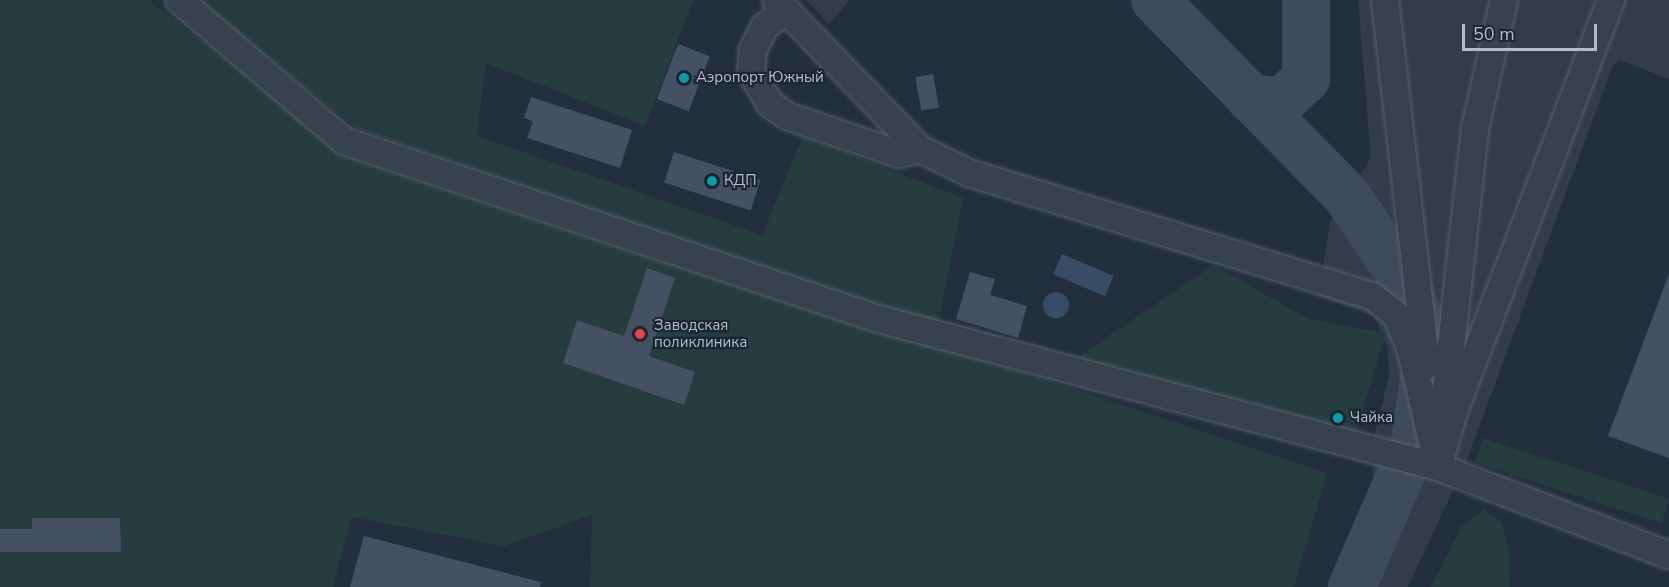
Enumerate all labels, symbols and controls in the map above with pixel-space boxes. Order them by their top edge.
scale bar [1465,12,1600,50]
text: 50 m [1473,22,1515,46]
place label: Аэропорт Южный [696,69,824,87]
marker: Аэропорт Южный [677,71,691,85]
place label: КДП [724,172,757,190]
marker: КДП [705,174,719,188]
place label: Заводская поликлиника [654,316,747,351]
marker: Заводская поликлиника [631,325,649,343]
place label: Чайка [1350,409,1393,427]
marker: Чайка [1331,411,1345,425]

